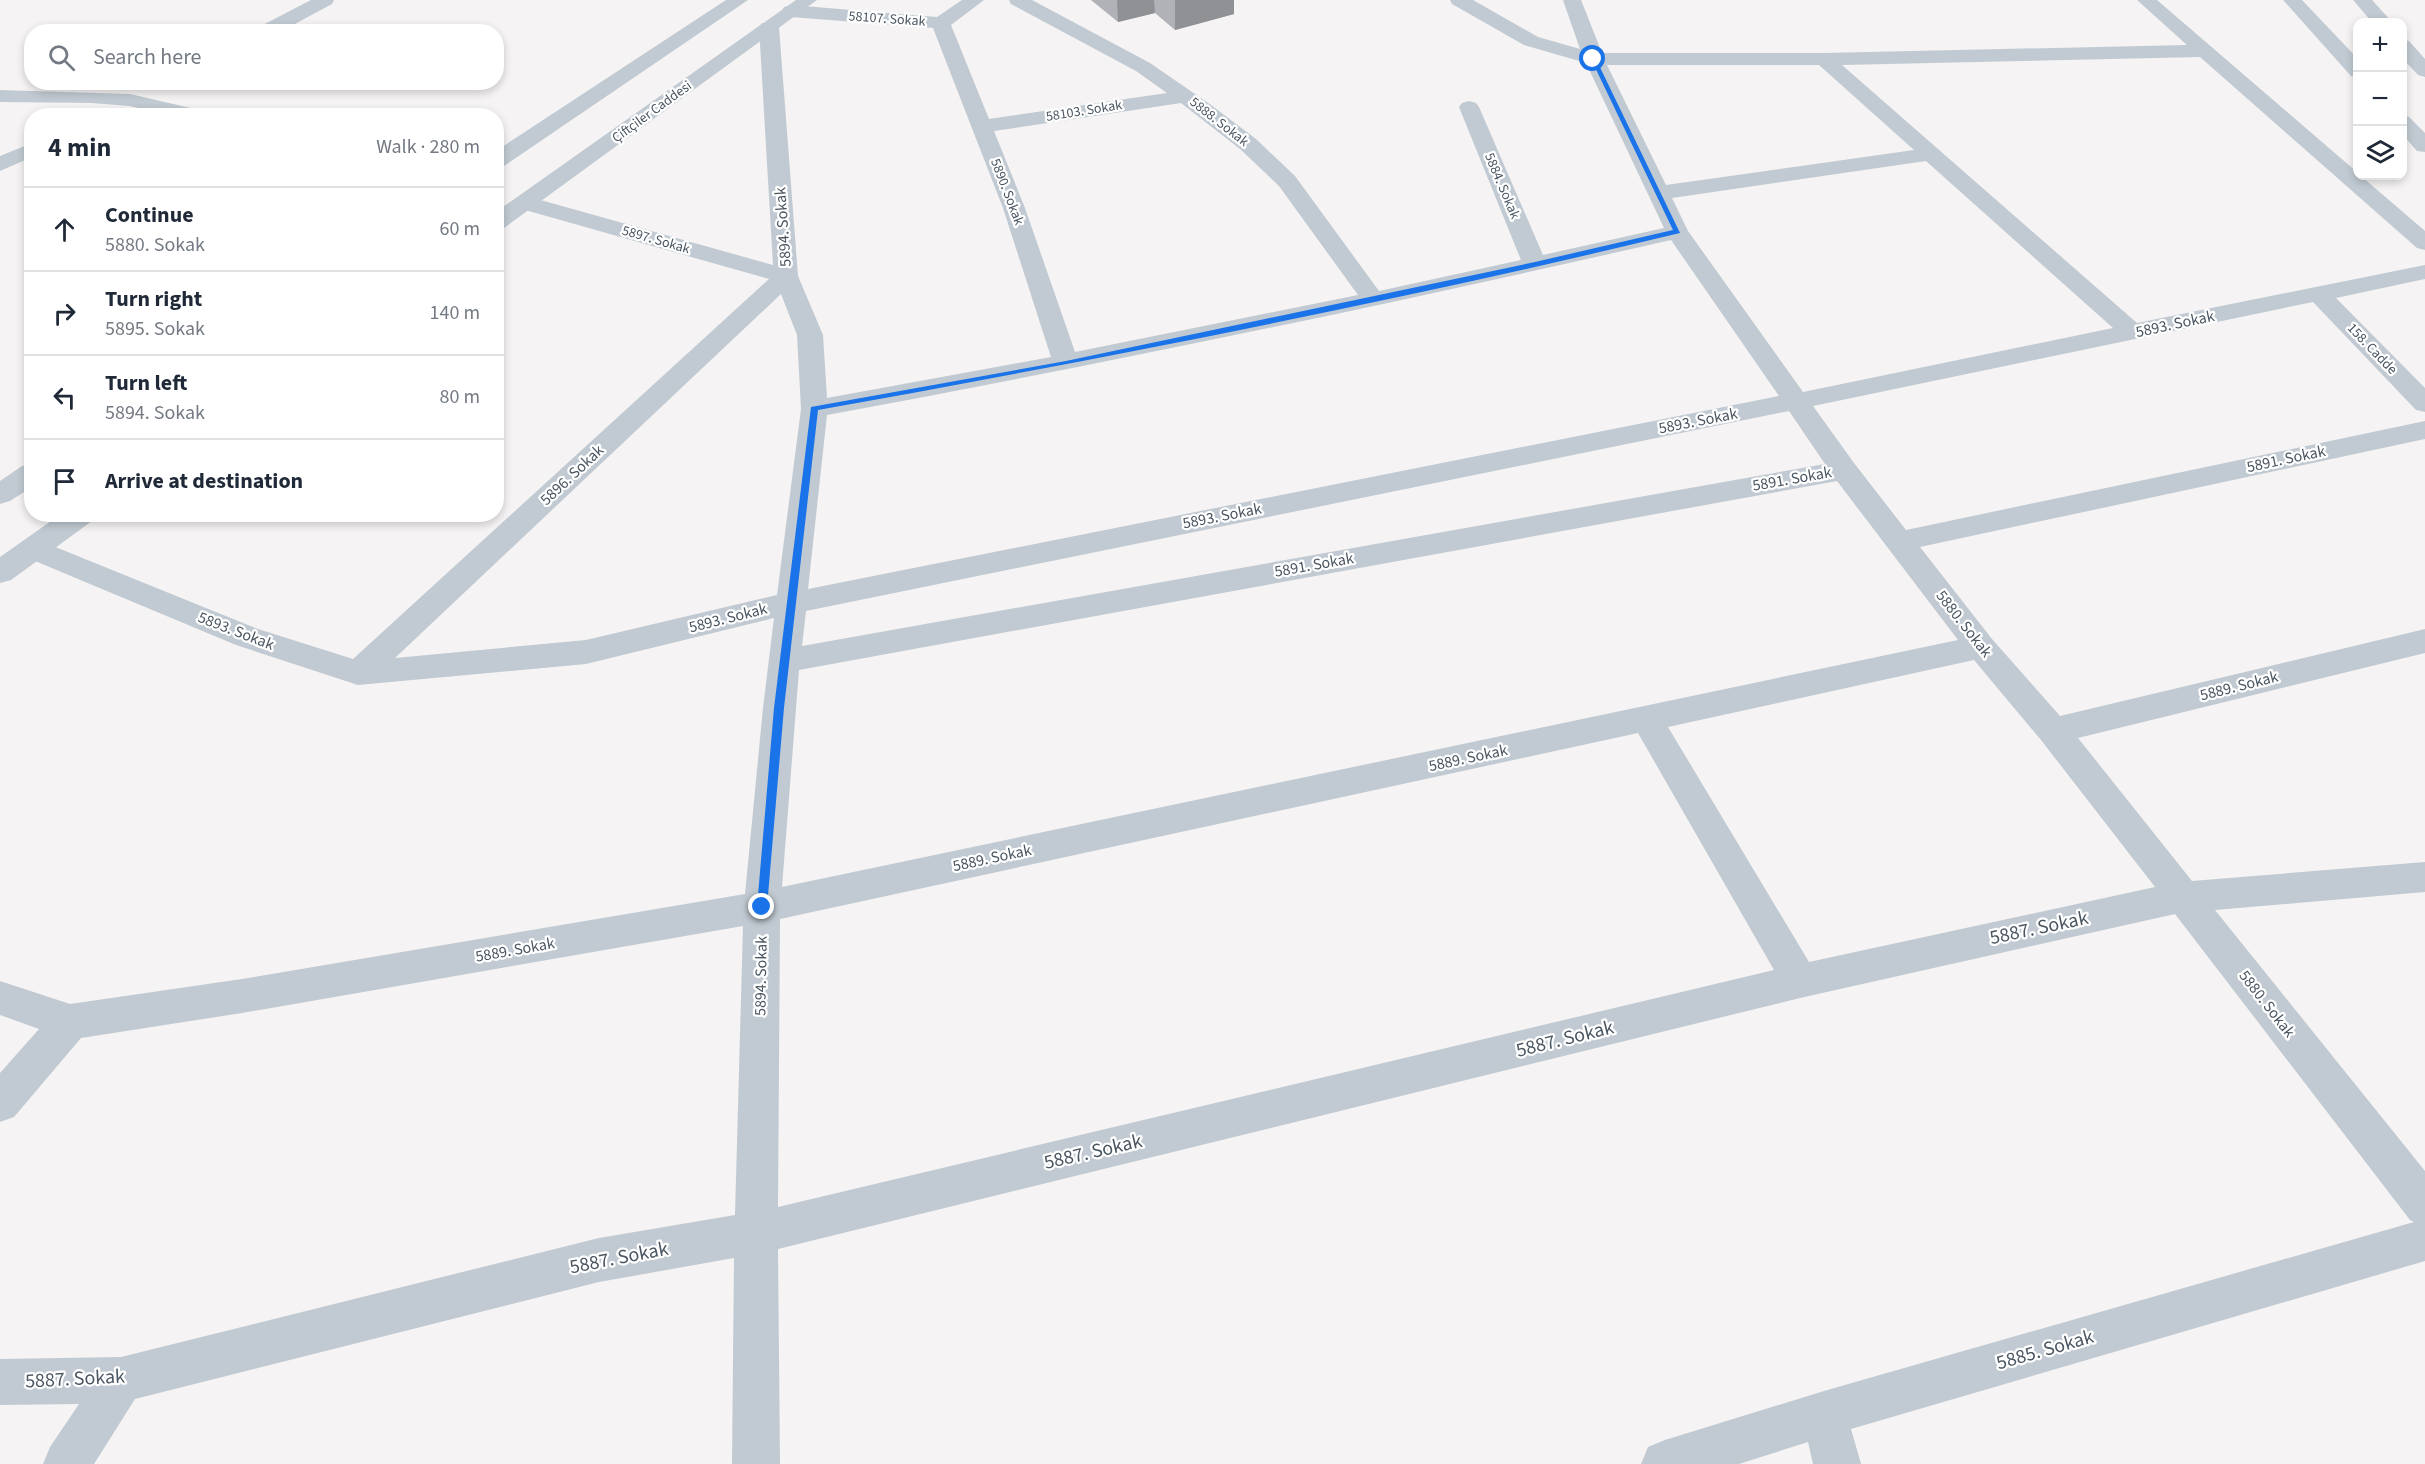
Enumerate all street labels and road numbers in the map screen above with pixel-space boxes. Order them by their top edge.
street label: 58107. Sokak [848,6,926,32]
street label: Çiftçiler Caddesi [608,76,696,148]
street label: 5888. Sokak [1185,93,1253,151]
street label: 58103. Sokak [1044,95,1124,127]
street label: 5884. Sokak [1479,150,1525,222]
street label: 5890. Sokak [985,156,1029,228]
street label: 5894. Sokak [769,186,797,268]
street label: 5897. Sokak [620,221,692,259]
street label: 5893. Sokak [2134,305,2216,343]
street label: 158. Cadde [2342,319,2402,379]
street label: 5893. Sokak [1657,403,1739,439]
street label: 5896. Sokak [535,440,609,510]
street label: 5891. Sokak [2245,440,2327,478]
street label: 5891. Sokak [1751,461,1833,497]
street label: 5893. Sokak [1181,498,1263,534]
street label: 5891. Sokak [1273,547,1355,583]
street label: 5880. Sokak [1931,586,1997,662]
street label: 5893. Sokak [687,598,770,638]
street label: 5893. Sokak [195,606,277,656]
street label: 5889. Sokak [2198,666,2281,706]
street label: 5889. Sokak [1427,739,1509,777]
street label: 5889. Sokak [951,839,1033,877]
street label: 5887. Sokak [1987,904,2091,952]
street label: 5889. Sokak [474,932,556,968]
street label: 5894. Sokak [749,936,773,1016]
street label: 5880. Sokak [2234,966,2300,1042]
street label: 5887. Sokak [1513,1013,1617,1065]
street label: 5887. Sokak [1041,1127,1145,1177]
street label: 5887. Sokak [567,1235,671,1281]
street label: 5885. Sokak [1993,1323,2097,1377]
street label: 5887. Sokak [24,1362,126,1396]

